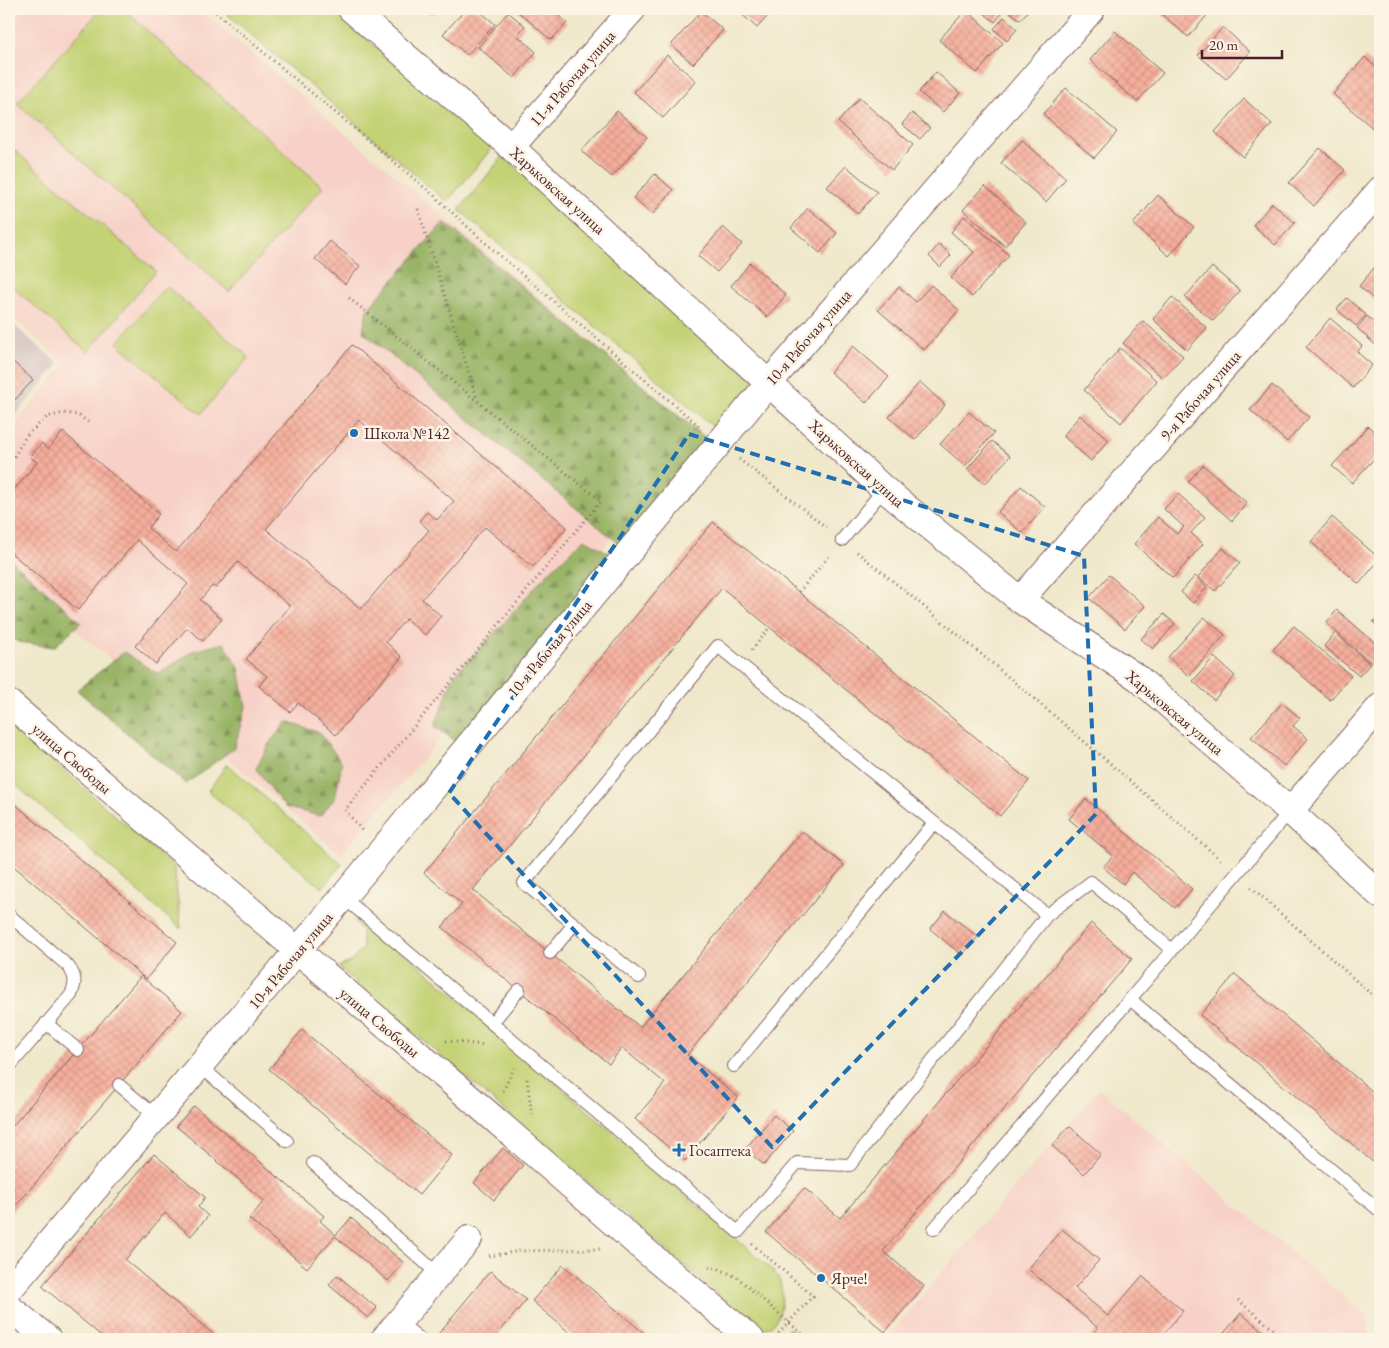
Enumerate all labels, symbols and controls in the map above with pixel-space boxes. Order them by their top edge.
street label: 11-я Рабочая улица [525,25,620,131]
scale bar [1202,28,1282,60]
text: 20 m [1209,35,1238,54]
street label: Харьковская улица [505,141,610,239]
street label: 10-я Рабочая улица [761,284,856,390]
street label: 9-я Рабочая улица [1155,345,1246,445]
street label: Харьковская улица [804,414,909,512]
place label: Школа №142 [364,423,450,444]
marker: Школа №142 [348,427,360,439]
street label: 10-я Рабочая улица [502,595,597,701]
street label: Харьковская улица [1120,664,1229,760]
street label: улица Свободы [28,718,116,799]
street label: 10-я Рабочая улица [243,907,338,1013]
street label: улица Свободы [335,983,424,1062]
place label: Госаптека [689,1140,752,1161]
marker: Госаптека [673,1144,685,1156]
place label: Ярче! [830,1268,867,1289]
marker: Ярче! [815,1272,827,1284]

